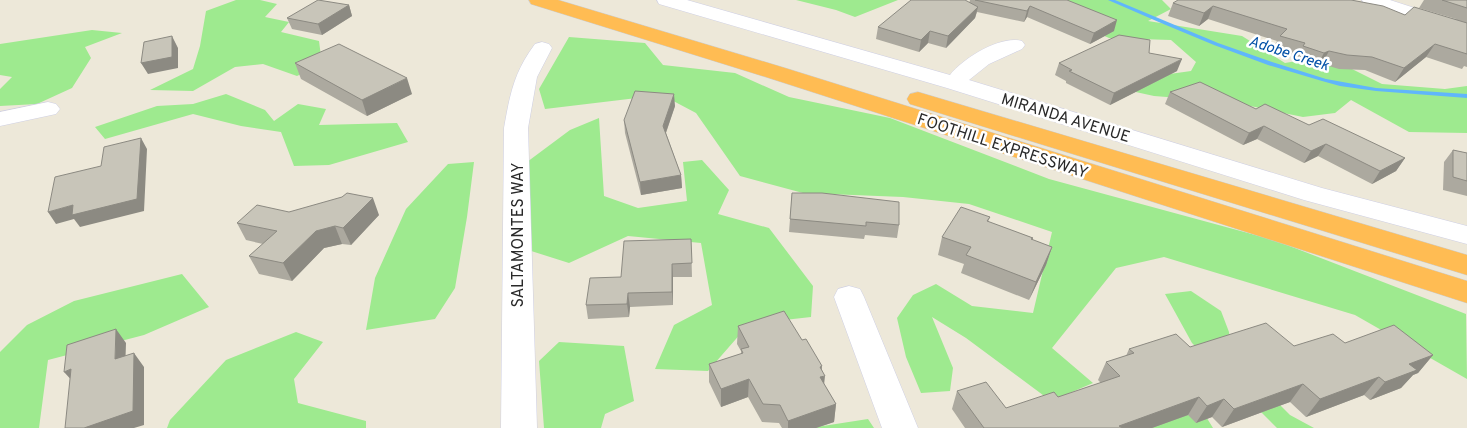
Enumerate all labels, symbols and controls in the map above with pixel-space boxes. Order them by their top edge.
water label: Adobe Creek [1246,33,1331,76]
street label: MIRANDA AVENUE [999,90,1132,148]
street label: FOOTHILL EXPRESSWAY [915,110,1090,184]
street label: SALTAMONTES WAY [509,162,529,308]

